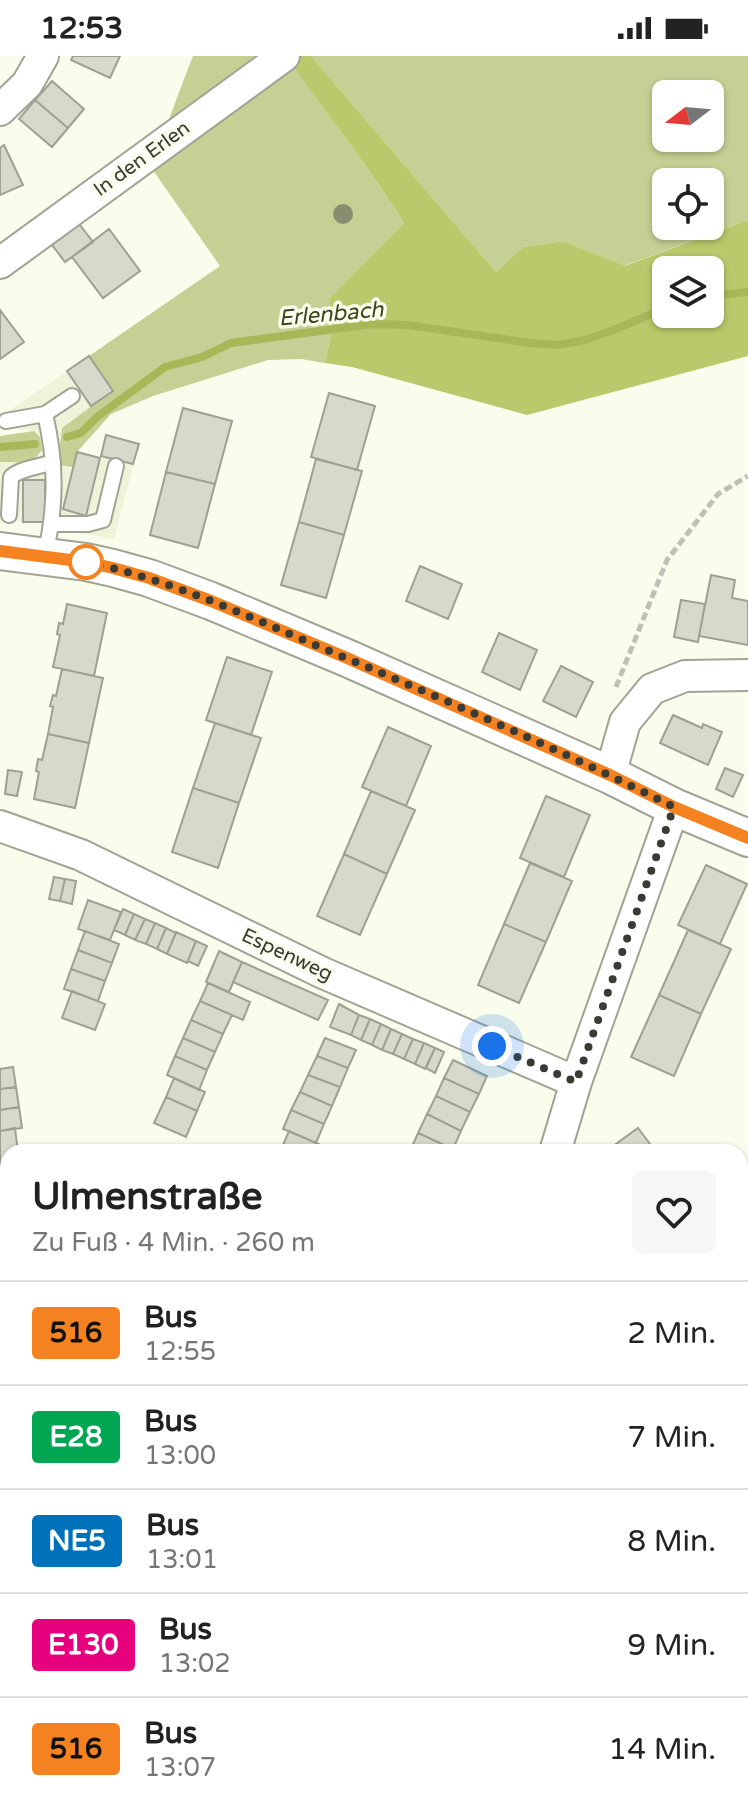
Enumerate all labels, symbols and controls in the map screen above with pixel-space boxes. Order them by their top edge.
text: 12:53 [40,10,123,47]
north arrow [652,80,724,152]
map controls [652,80,724,328]
street label: In den Erlen [89,116,195,202]
button: locate [652,168,724,240]
button: layers [652,256,724,328]
water label: Erlenbach [278,296,385,332]
unlabelled marker [69,545,103,579]
street label: Espenweg [238,923,336,987]
your location [472,1026,512,1066]
button: heart [632,1170,716,1254]
text: Ulmenstraße [32,1174,262,1220]
text: Zu Fuß · 4 Min. · 260 m [32,1227,315,1258]
text: Bus [144,1299,197,1336]
text: 2 Min. [627,1315,716,1352]
text: 516 [50,1316,102,1350]
text: 12:55 [144,1336,216,1367]
text: Bus [144,1403,197,1440]
text: 7 Min. [627,1419,716,1456]
text: E28 [49,1420,103,1454]
text: 13:00 [144,1440,216,1471]
text: Bus [146,1507,199,1544]
text: 8 Min. [627,1523,716,1560]
text: NE5 [48,1524,106,1558]
text: 13:01 [146,1544,218,1575]
text: Bus [159,1611,212,1648]
text: 9 Min. [627,1627,716,1664]
text: E130 [48,1628,119,1662]
text: 13:02 [159,1648,231,1679]
text: Bus [144,1715,197,1752]
text: 14 Min. [608,1731,716,1768]
text: 516 [50,1732,102,1766]
text: 13:07 [144,1752,216,1783]

